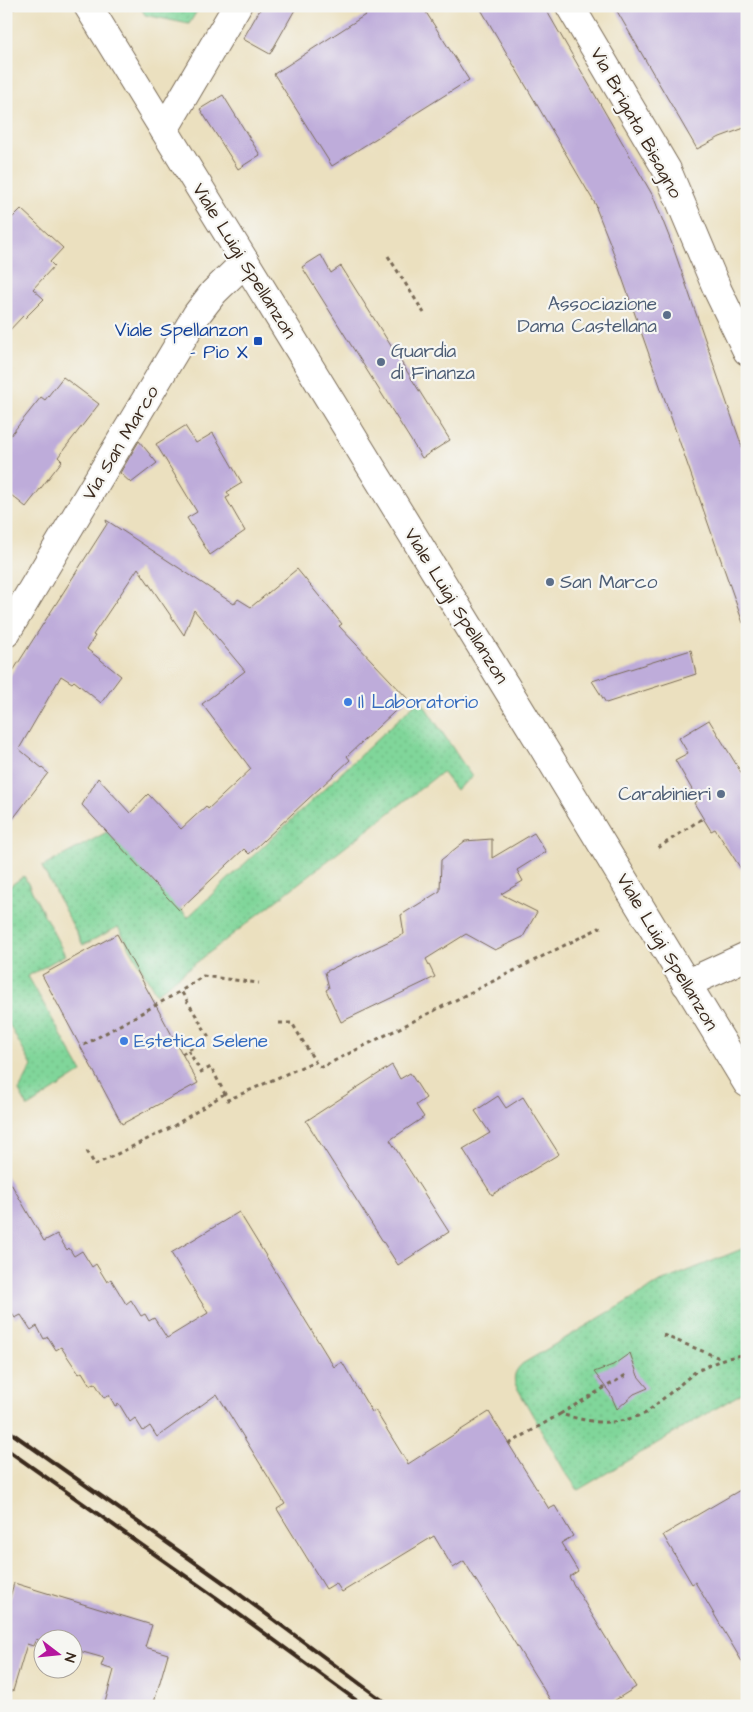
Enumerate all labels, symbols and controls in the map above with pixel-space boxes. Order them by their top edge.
street label: Via Brigata Bisagno [582,43,689,204]
street label: Viale Luigi Spellanzon [184,178,303,345]
place label: Associazione Dama Castellana [518,291,657,340]
marker: Associazione Dama Castellana [661,309,673,321]
place label: Viale Spellanzon - Pio X [115,317,248,366]
marker: Viale Spellanzon - Pio X [252,335,264,347]
place label: Guardia di Finanza [391,338,475,387]
marker: Guardia di Finanza [375,356,387,368]
street label: Via San Marco [76,380,166,506]
street label: Viale Luigi Spellanzon [396,523,515,690]
place label: San Marco [560,569,658,596]
marker: San Marco [544,576,556,588]
place label: Il Laboratorio [358,689,479,716]
marker: Il Laboratorio [342,696,354,708]
place label: Carabinieri [618,781,711,808]
marker: Carabinieri [715,788,727,800]
street label: Viale Luigi Spellanzon [608,868,725,1036]
place label: Estetica Selene [134,1028,268,1055]
marker: Estetica Selene [118,1035,130,1047]
north arrow [32,1630,82,1680]
text: N [59,1650,80,1664]

